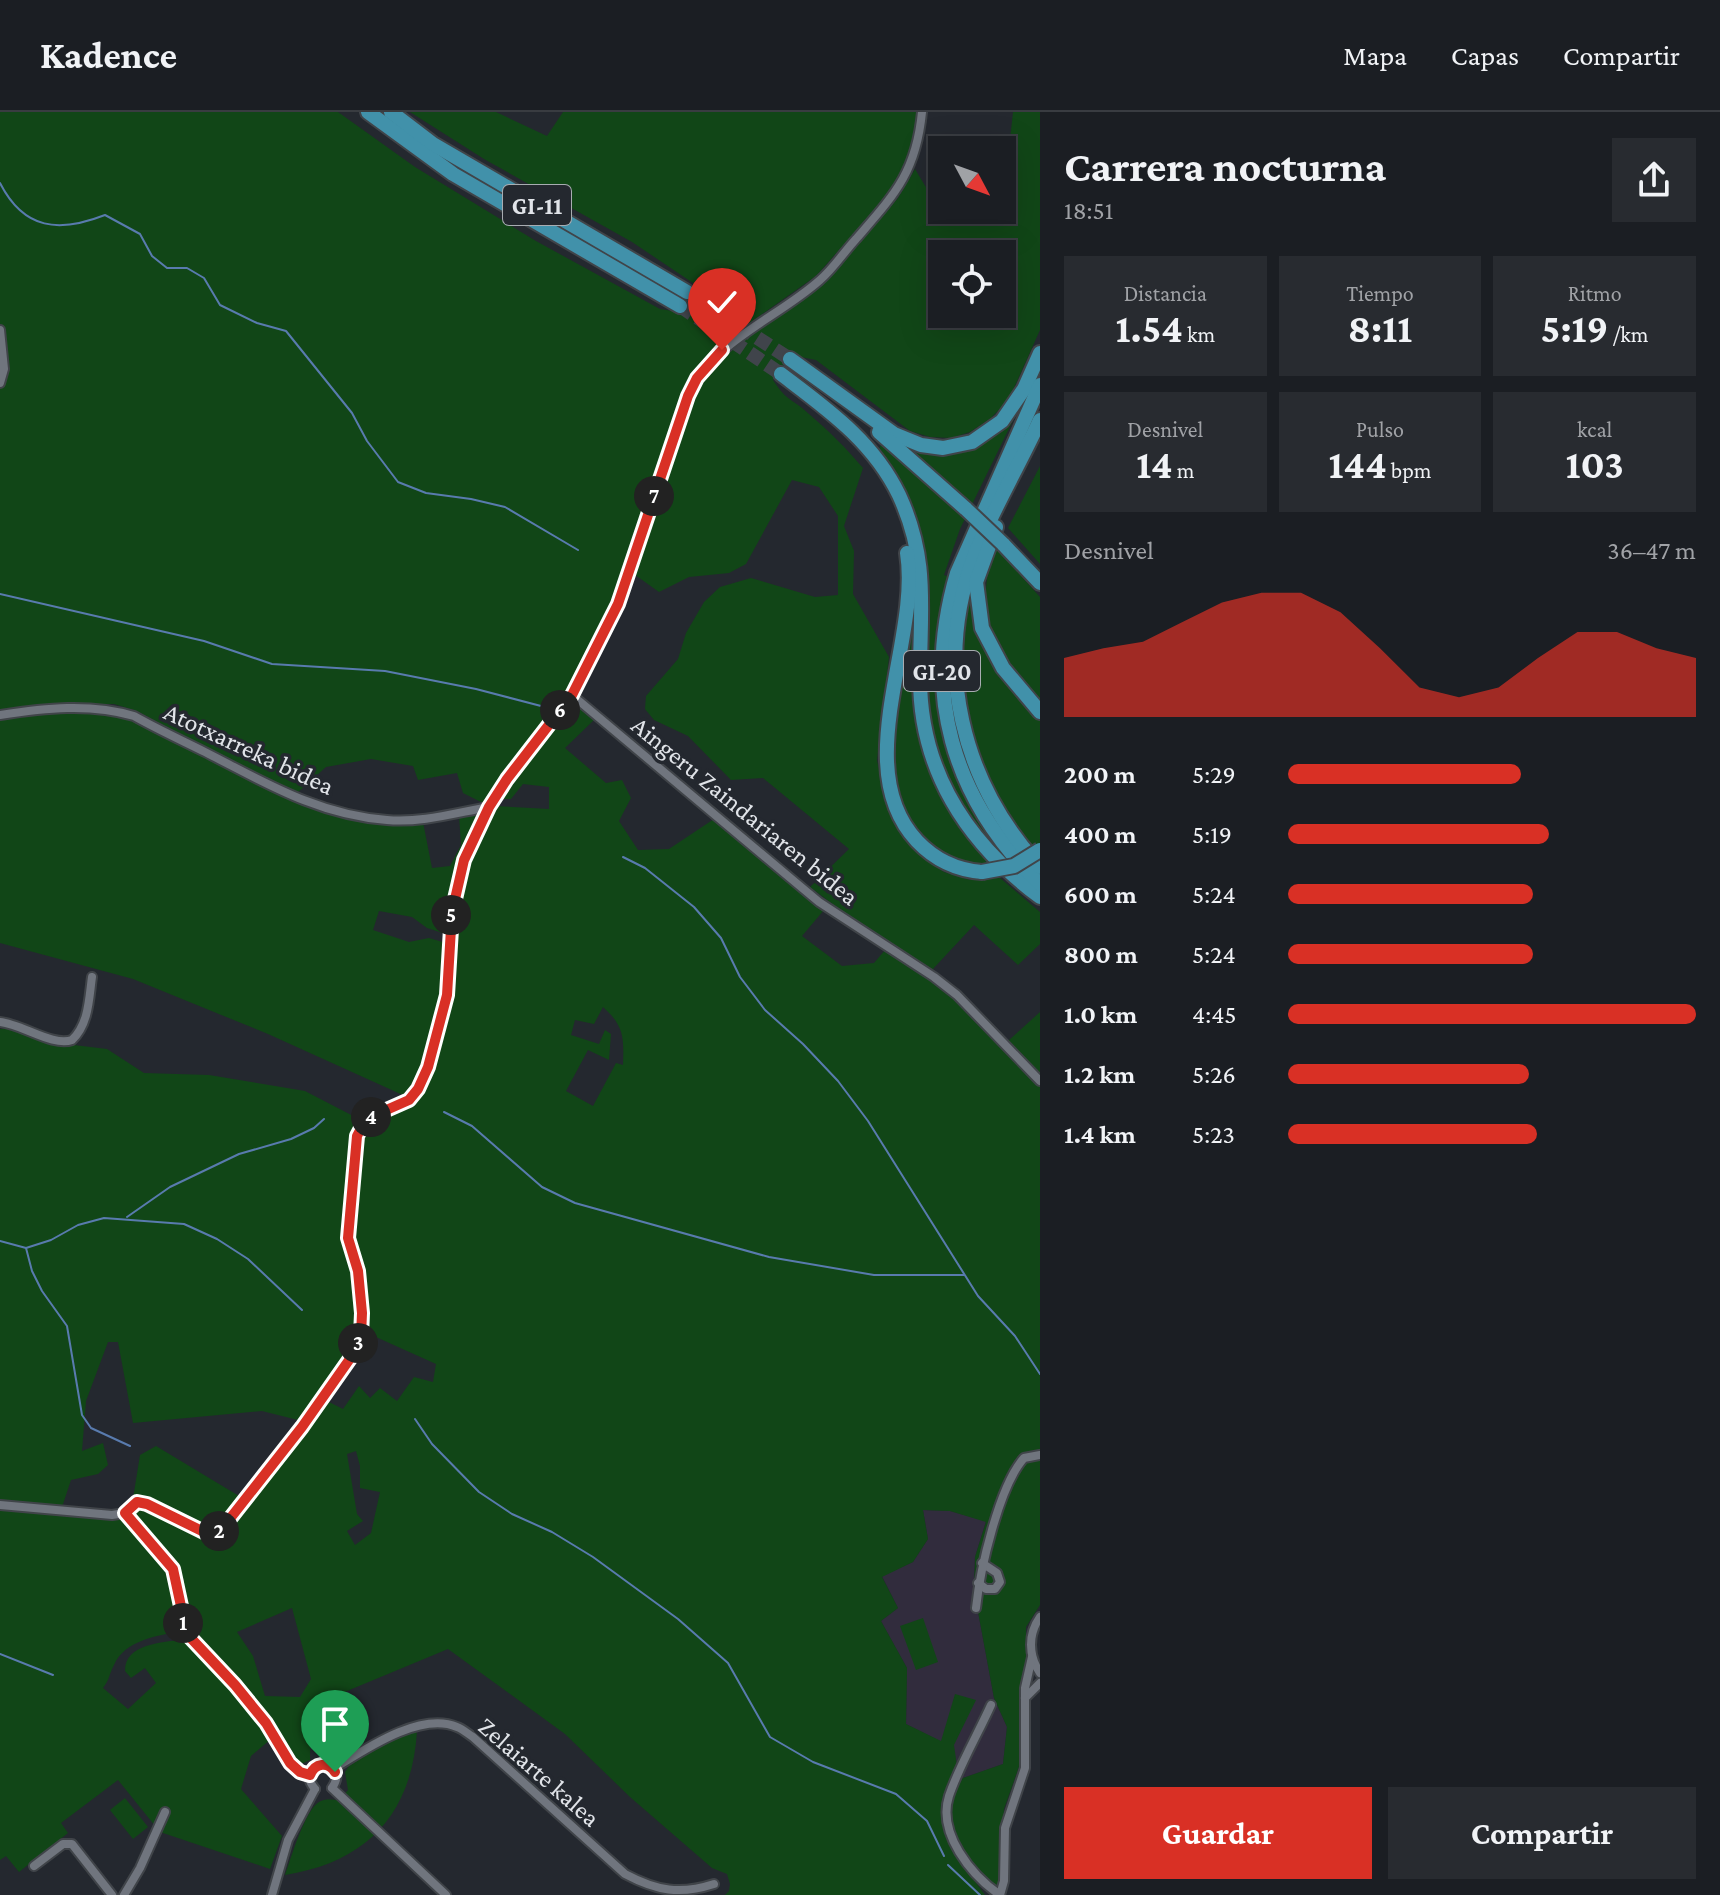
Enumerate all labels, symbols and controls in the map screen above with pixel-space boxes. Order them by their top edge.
text: Kadence [40,34,177,76]
text: Mapa [1343,40,1407,71]
text: Capas [1451,40,1519,71]
text: Compartir [1563,40,1680,71]
north arrow [928,136,1016,224]
map controls [928,136,1016,328]
button: share [1612,138,1696,222]
text: Carrera nocturna [1064,142,1386,190]
road number: GI-11 [503,185,571,225]
text: 18:51 [1064,196,1113,225]
button: locate [928,240,1016,328]
pin [688,268,756,350]
icon: check [700,280,744,324]
text: Distancia [1124,281,1207,306]
text: Tiempo [1346,281,1414,306]
text: Ritmo [1568,281,1622,306]
text: 1.54 [1116,306,1183,351]
text: 8:11 [1348,306,1412,351]
text: 5:19 [1541,306,1608,351]
text: km [1183,322,1215,347]
text: /km [1608,322,1649,347]
text: Desnivel [1127,417,1203,442]
text: Pulso [1356,417,1404,442]
text: kcal [1577,417,1612,442]
text: 14 [1136,442,1173,487]
text: 144 [1329,442,1387,487]
text: 103 [1566,442,1624,487]
text: m [1173,458,1195,483]
text: bpm [1387,458,1431,483]
pin: 7 [634,476,674,516]
text: 7 [649,483,659,508]
text: Desnivel [1064,536,1154,565]
text: 36–47 m [1607,536,1696,565]
road number: GI-20 [904,651,980,691]
pin: 6 [540,690,580,730]
street label: Atotxarreka bidea [159,697,339,801]
text: 6 [554,697,566,722]
street label: Aingeru Zaindariaren bidea [626,710,864,912]
text: 200 m [1064,760,1136,789]
text: 5:29 [1192,760,1236,789]
text: 400 m [1064,820,1137,849]
text: 5:19 [1192,820,1232,849]
text: 600 m [1064,880,1137,909]
text: 5:24 [1192,880,1236,909]
pin: 5 [431,895,471,935]
text: 5 [446,902,456,927]
text: 800 m [1064,940,1138,969]
text: 5:24 [1192,940,1236,969]
text: 1.0 km [1064,1000,1137,1029]
text: 4:45 [1192,1000,1237,1029]
text: 1.2 km [1064,1060,1135,1089]
text: 5:26 [1192,1060,1236,1089]
pin: 4 [351,1097,391,1137]
text: 4 [365,1104,377,1129]
text: 1.4 km [1064,1120,1136,1149]
text: 5:23 [1192,1120,1235,1149]
pin: 3 [338,1323,378,1363]
text: 3 [353,1330,363,1355]
pin: 2 [199,1511,239,1551]
text: 2 [213,1518,225,1543]
pin: 1 [163,1603,203,1643]
text: 1 [179,1610,187,1635]
pin [301,1690,369,1772]
icon: arrive [313,1702,357,1746]
street label: Zelaiarte kalea [472,1711,606,1833]
button: Guardar [1064,1787,1372,1879]
button: Compartir [1388,1787,1696,1879]

